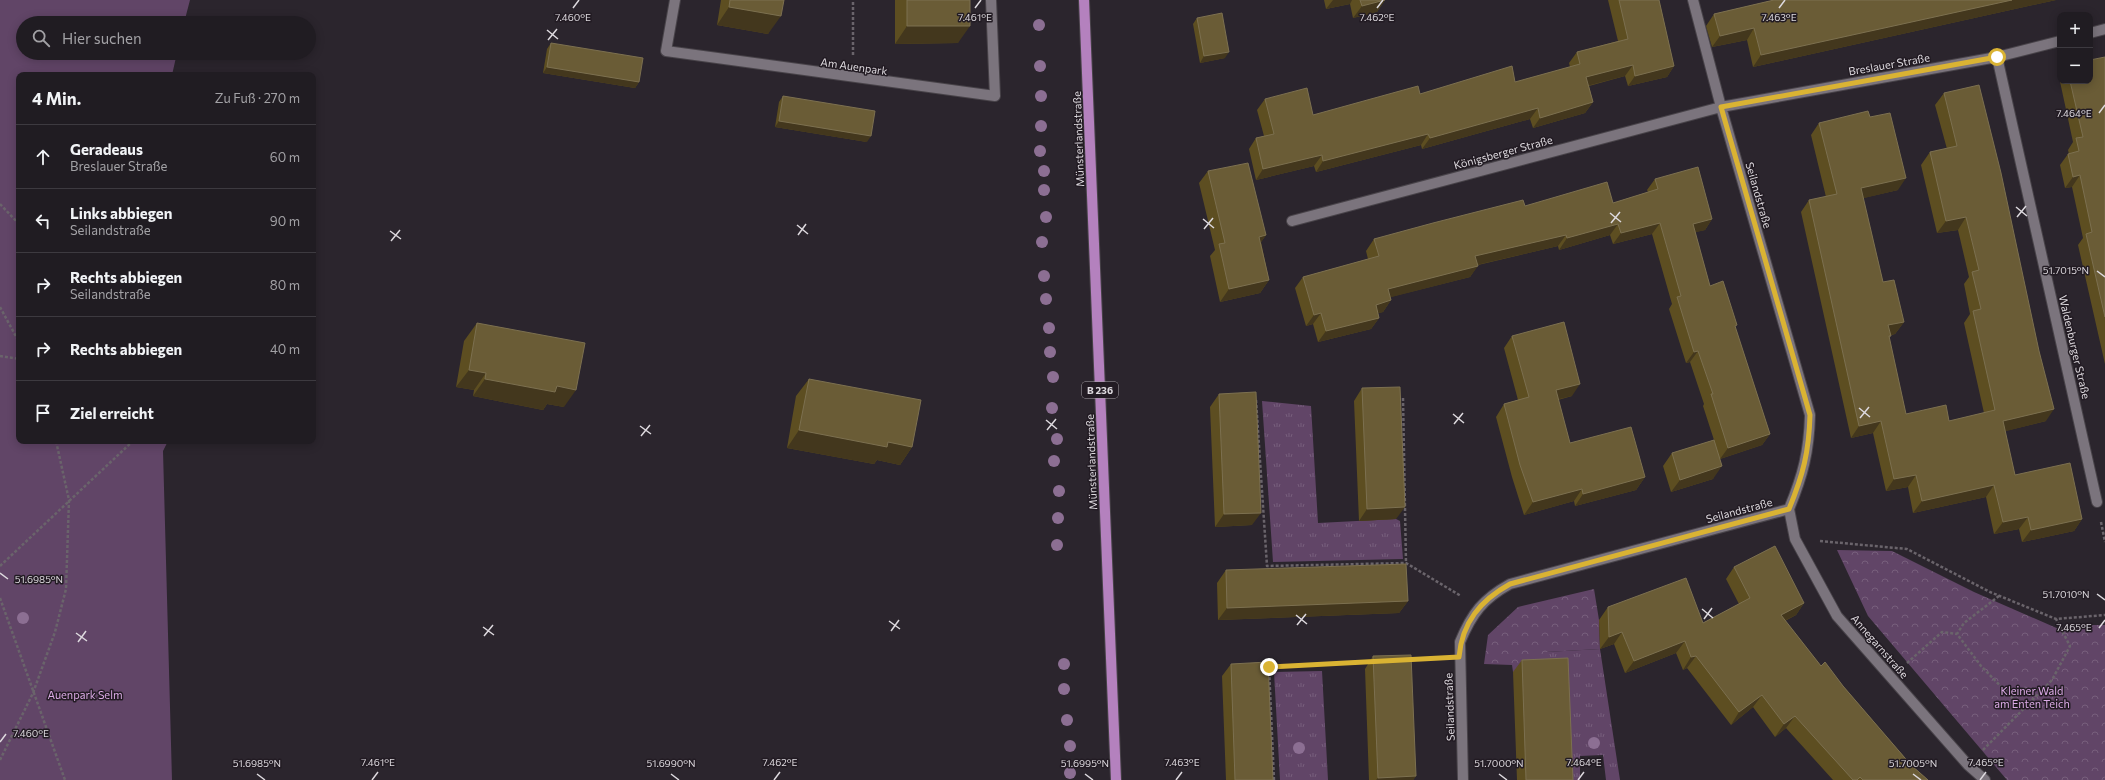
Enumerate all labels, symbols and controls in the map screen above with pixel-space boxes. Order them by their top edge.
text: 7.460°E [555,11,591,23]
text: 7.461°E [958,11,992,23]
text: 7.462°E [1359,11,1395,23]
text: 7.463°E [1761,11,1797,23]
map controls [2057,12,2093,84]
button: + [2057,12,2093,48]
search box [16,16,316,60]
icon: search [30,27,52,49]
text: Hier suchen [62,29,142,47]
route start [1988,48,2006,66]
button: − [2057,48,2093,84]
street label: Breslauer Straße [1847,50,1931,78]
street label: Am Auenpark [820,55,888,77]
text: 4 Min. [32,88,81,109]
text: Zu Fuß · 270 m [215,90,300,106]
street label: Münsterlandstraße [1070,91,1086,187]
text: 7.464°E [2056,107,2092,119]
street label: Königsberger Straße [1452,132,1554,171]
text: Geradeaus [70,140,143,158]
icon: ahead [32,146,54,168]
text: 60 m [270,149,300,165]
text: Breslauer Straße [70,158,167,174]
street label: Seilandstraße [1743,160,1775,230]
text: Links abbiegen [70,204,172,222]
icon: left [32,210,54,232]
text: 90 m [270,213,300,229]
text: Seilandstraße [70,222,151,238]
text: 51.7015°N [2043,264,2089,276]
text: Rechts abbiegen [70,268,182,286]
icon: right [32,274,54,296]
text: 80 m [270,277,300,293]
text: Seilandstraße [70,286,151,302]
street label: Waldenburger Straße [2057,294,2093,400]
icon: right [32,338,54,360]
text: Rechts abbiegen [70,340,182,358]
text: 40 m [270,341,300,357]
road number: B 236 [1082,382,1118,398]
icon: arrive [32,402,54,424]
text: Ziel erreicht [70,404,154,422]
street label: Münsterlandstraße [1083,414,1099,510]
street label: Seilandstraße [1704,495,1774,525]
text: 51.6985°N [15,573,63,585]
text: 51.7010°N [2042,588,2090,600]
street label: Annegarnstraße [1849,611,1911,681]
text: 7.465°E [2056,621,2092,633]
route end [1260,658,1278,676]
street label: Seilandstraße [1441,672,1457,741]
park label: Kleiner Wald am Enten Teich [1994,684,2070,710]
park label: Auenpark Selm [47,688,123,701]
text: 7.460°E [13,727,49,739]
text: 7.461°E [361,756,395,768]
text: 7.462°E [762,756,798,768]
text: 7.463°E [1164,756,1200,768]
text: 7.464°E [1566,756,1602,768]
text: 7.465°E [1968,756,2004,768]
text: 51.6985°N [233,757,281,769]
text: 51.6990°N [646,757,696,769]
text: 51.6995°N [1061,757,1109,769]
text: 51.7000°N [1474,757,1524,769]
text: 51.7005°N [1889,757,1937,769]

